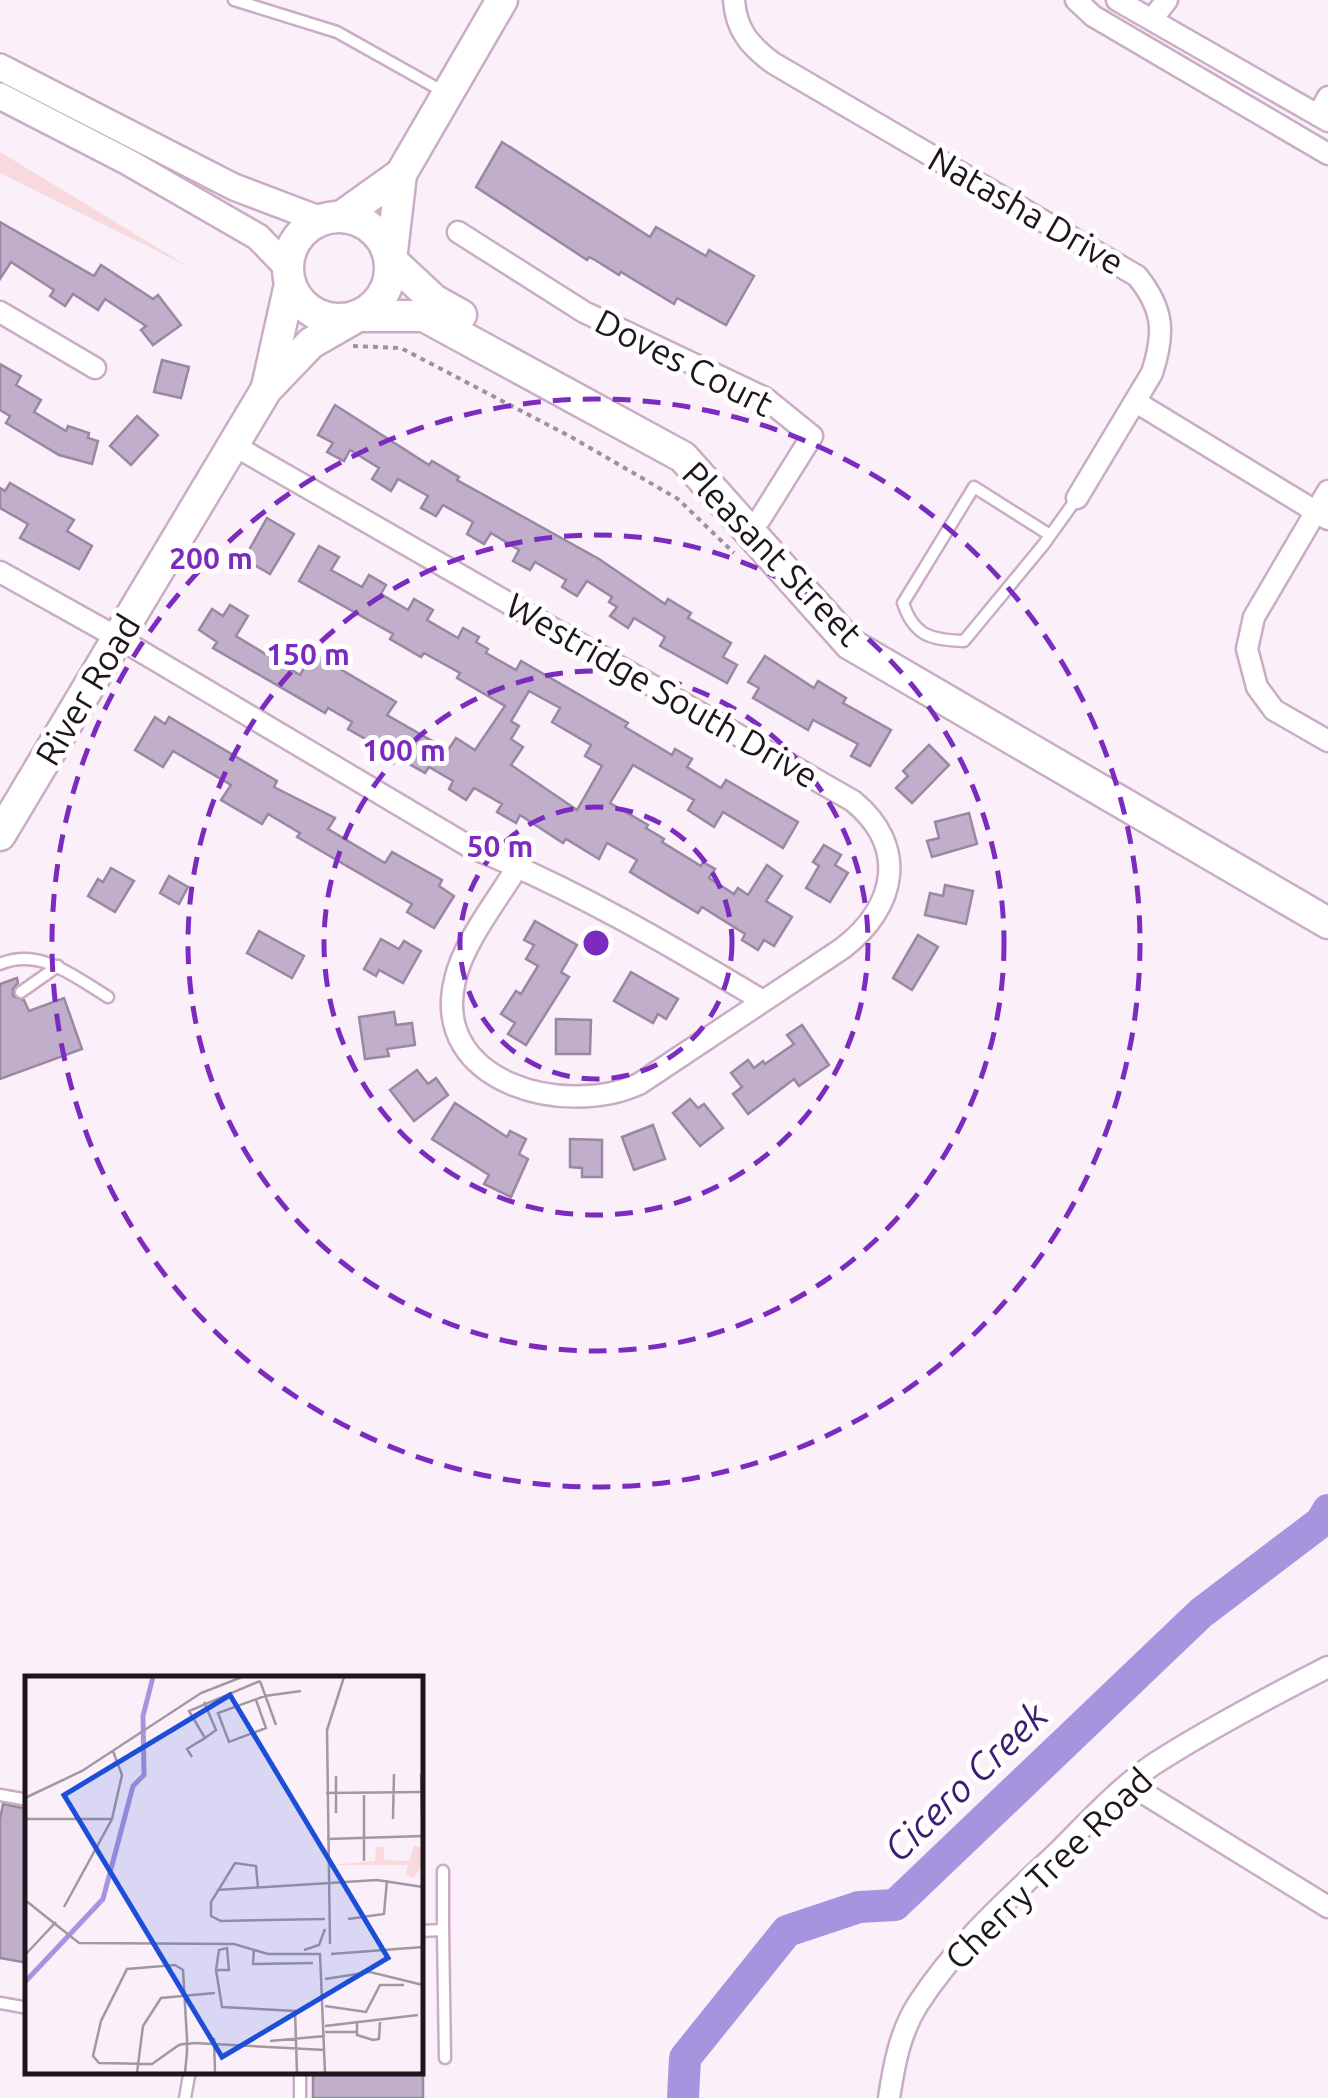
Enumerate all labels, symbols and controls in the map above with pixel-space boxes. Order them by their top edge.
street label: Natasha Drive [922,138,1131,282]
street label: Doves Court [589,300,780,424]
street label: Pleasant Street [675,453,871,654]
text: 200 m [169,541,253,575]
street label: Westridge South Drive [500,585,825,796]
street label: River Road [27,607,148,772]
text: 150 m [266,637,350,671]
text: 100 m [362,733,446,767]
text: 50 m [467,829,533,863]
centre of rings [578,925,614,961]
inset map [25,1676,422,2073]
water label: Cicero Creek [875,1693,1056,1869]
street label: Cherry Tree Road [937,1759,1160,1977]

